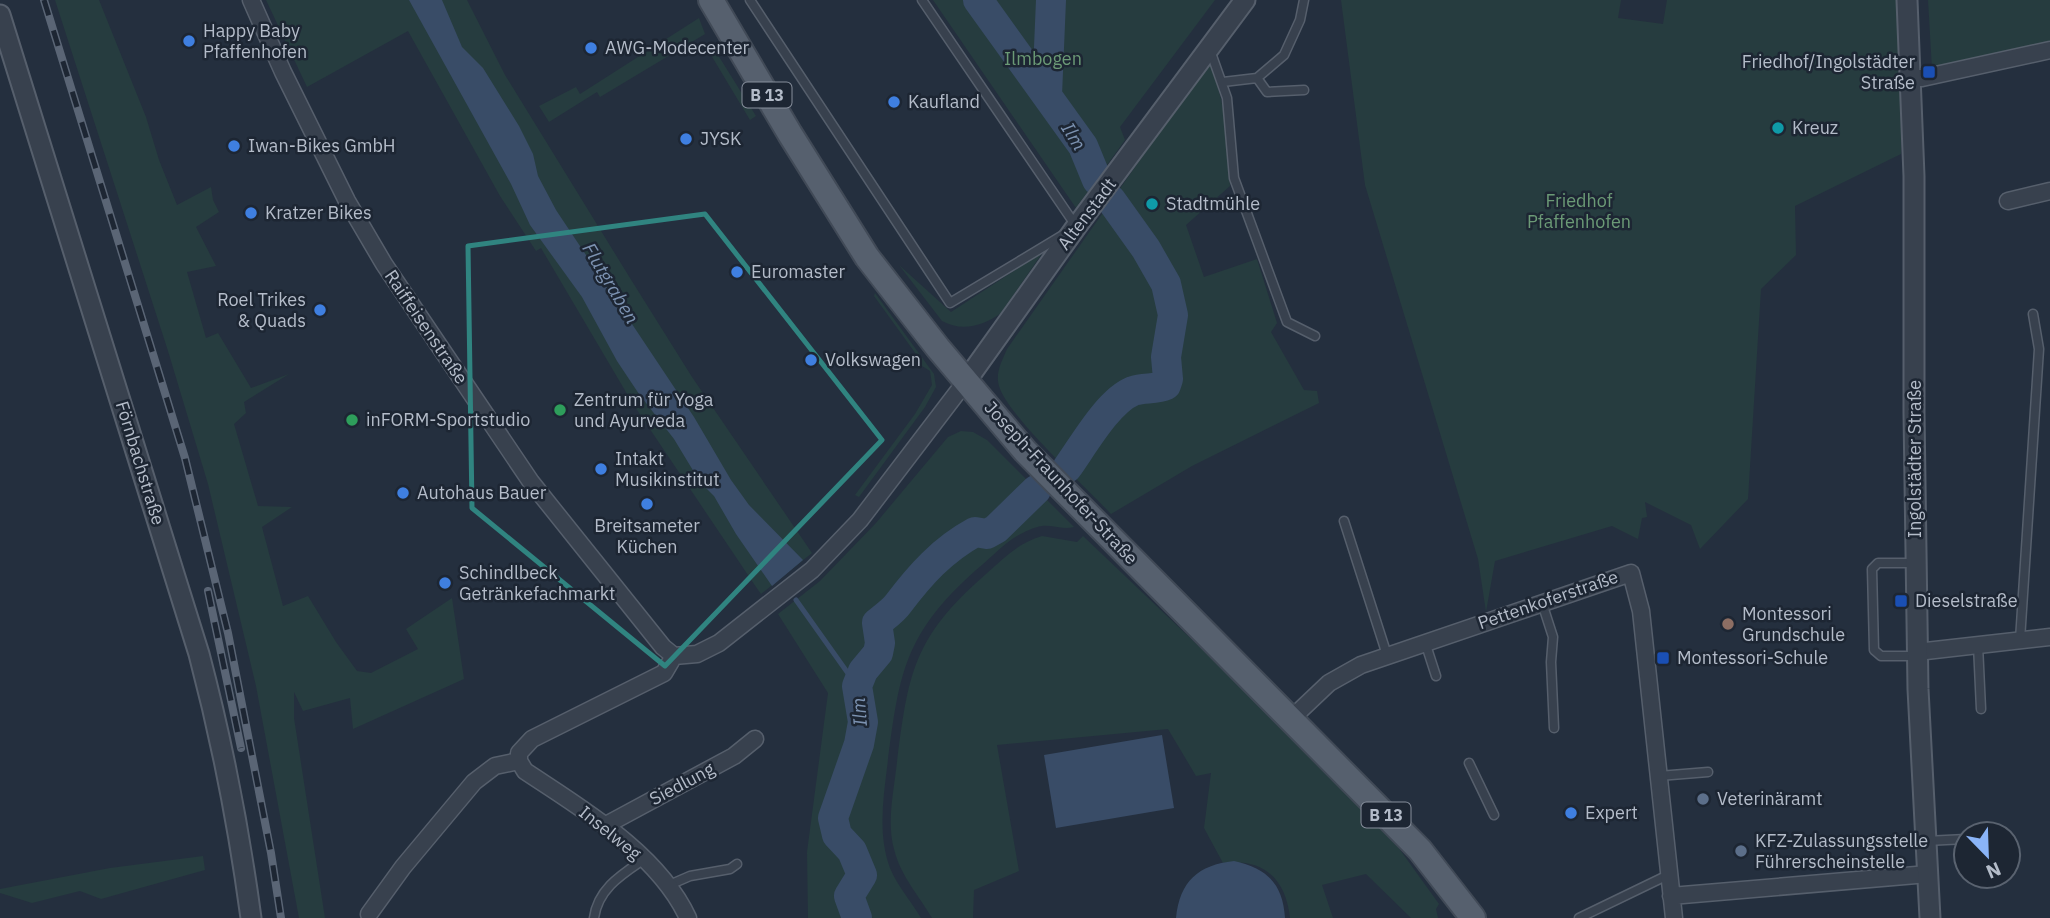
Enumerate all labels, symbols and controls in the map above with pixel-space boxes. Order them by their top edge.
place label: Happy Baby Pfaffenhofen [203,19,307,63]
marker: Happy Baby Pfaffenhofen [181,33,197,49]
place label: AWG-Modecenter [605,36,750,59]
marker: AWG-Modecenter [583,40,599,56]
park label: Ilmbogen [1004,47,1082,70]
place label: Friedhof/Ingolstädter Straße [1742,50,1915,94]
marker: Friedhof/Ingolstädter Straße [1921,64,1937,80]
road number: B 13 [742,82,792,108]
place label: Kaufland [908,90,980,113]
marker: Kaufland [886,94,902,110]
place label: Kreuz [1792,116,1838,139]
water label: Ilm [1056,118,1092,154]
marker: Kreuz [1770,120,1786,136]
place label: JYSK [700,127,742,150]
marker: JYSK [678,131,694,147]
place label: Iwan-Bikes GmbH [248,134,396,157]
marker: Iwan-Bikes GmbH [226,138,242,154]
street label: Altenstadt [1052,173,1121,254]
park label: Friedhof Pfaffenhofen [1527,189,1631,233]
place label: Stadtmühle [1166,192,1260,215]
marker: Stadtmühle [1144,196,1160,212]
place label: Kratzer Bikes [265,201,372,224]
marker: Kratzer Bikes [243,205,259,221]
water label: Flutgraben [577,238,645,328]
place label: Euromaster [751,260,845,283]
marker: Euromaster [729,264,745,280]
street label: Raiffeisenstraße [380,265,473,388]
place label: Roel Trikes & Quads [217,288,306,332]
marker: Roel Trikes & Quads [312,302,328,318]
place label: Volkswagen [825,348,921,371]
marker: Volkswagen [803,352,819,368]
street label: Ingolstädter Straße [1903,380,1926,538]
place label: Zentrum für Yoga und Ayurveda [574,388,714,432]
street label: Joseph-Fraunhofer-Straße [980,396,1143,569]
street label: Förnbachstraße [111,398,170,528]
marker: Zentrum für Yoga und Ayurveda [552,402,568,418]
place label: inFORM-Sportstudio [366,408,530,431]
marker: inFORM-Sportstudio [344,412,360,428]
place label: Intakt Musikinstitut [615,447,720,491]
marker: Intakt Musikinstitut [593,461,609,477]
place label: Autohaus Bauer [417,481,547,504]
marker: Autohaus Bauer [395,485,411,501]
marker: Breitsameter Küchen [639,496,655,512]
place label: Breitsameter Küchen [594,514,700,558]
place label: Schindlbeck Getränkefachmarkt [459,561,615,605]
street label: Pettenkoferstraße [1475,565,1621,634]
marker: Schindlbeck Getränkefachmarkt [437,575,453,591]
place label: Dieselstraße [1915,589,2018,612]
marker: Dieselstraße [1893,593,1909,609]
place label: Montessori Grundschule [1742,602,1845,646]
marker: Montessori Grundschule [1720,616,1736,632]
place label: Montessori-Schule [1677,646,1828,669]
marker: Montessori-Schule [1655,650,1671,666]
water label: Ilm [846,697,872,727]
street label: Siedlung [645,757,719,810]
place label: Veterinäramt [1717,787,1823,810]
marker: Veterinäramt [1695,791,1711,807]
street label: Inselweg [574,800,647,865]
place label: Expert [1585,801,1638,824]
road number: B 13 [1362,802,1410,828]
marker: Expert [1563,805,1579,821]
north arrow [1952,820,2022,890]
place label: KFZ-Zulassungsstelle Führerscheinstelle [1755,829,1928,873]
marker: KFZ-Zulassungsstelle Führerscheinstelle [1733,843,1749,859]
text: N [1983,857,2005,884]

